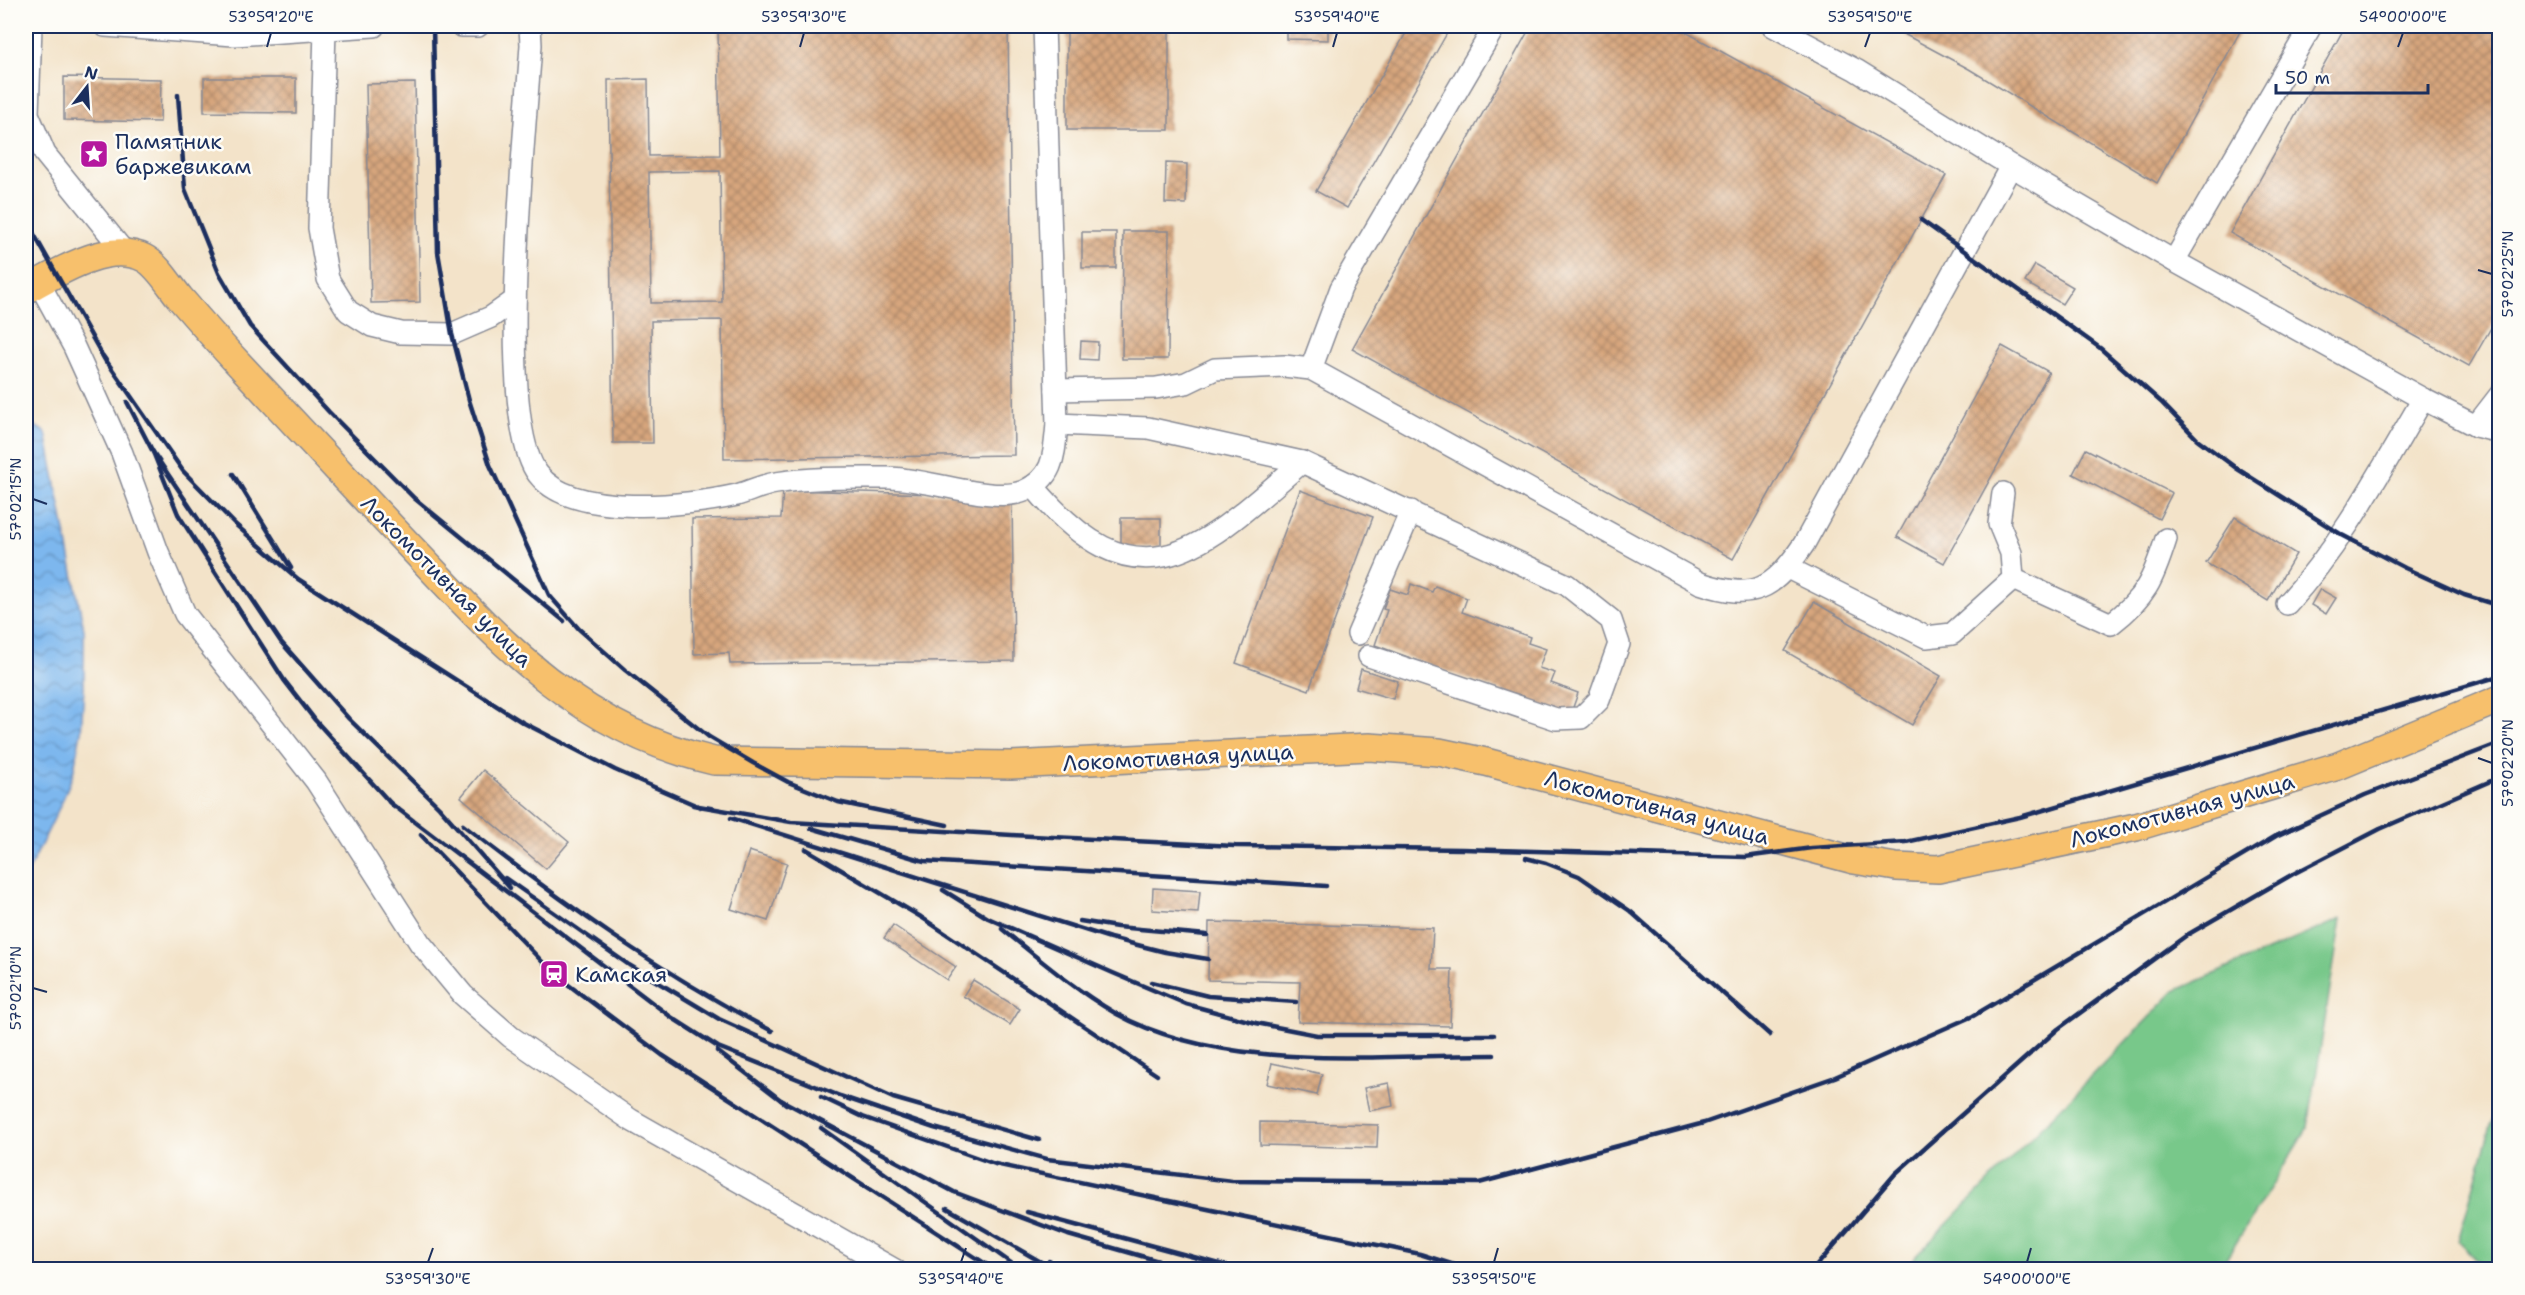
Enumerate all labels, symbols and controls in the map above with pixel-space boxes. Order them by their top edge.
text: 53°59'20"E [228,7,314,27]
text: 53°59'30"E [761,7,847,27]
text: 53°59'40"E [1294,7,1380,27]
text: 53°59'50"E [1828,7,1912,27]
text: 54°00'00"E [2359,7,2447,27]
north arrow [57,57,117,117]
scale bar [2276,57,2428,95]
text: N [82,61,100,85]
text: 50 m [2285,66,2330,90]
place label: Памятник баржевикам [115,127,251,181]
place icon: Памятник баржевикам [78,138,110,170]
text: 57°02'25"N [2498,231,2518,317]
text: 57°02'15"N [6,458,26,540]
street label: Локомотивная улица [355,489,539,674]
text: 57°02'20"N [2498,719,2518,807]
street label: Локомотивная улица [1062,737,1295,778]
street label: Локомотивная улица [1541,764,1773,852]
street label: Локомотивная улица [2067,766,2298,854]
text: 57°02'10"N [6,946,26,1030]
station icon: Камская [538,958,570,990]
place label: Камская [575,960,667,989]
text: 53°59'30"E [385,1269,471,1289]
text: 53°59'40"E [918,1269,1004,1289]
text: 53°59'50"E [1452,1269,1536,1289]
text: 54°00'00"E [1983,1269,2071,1289]

